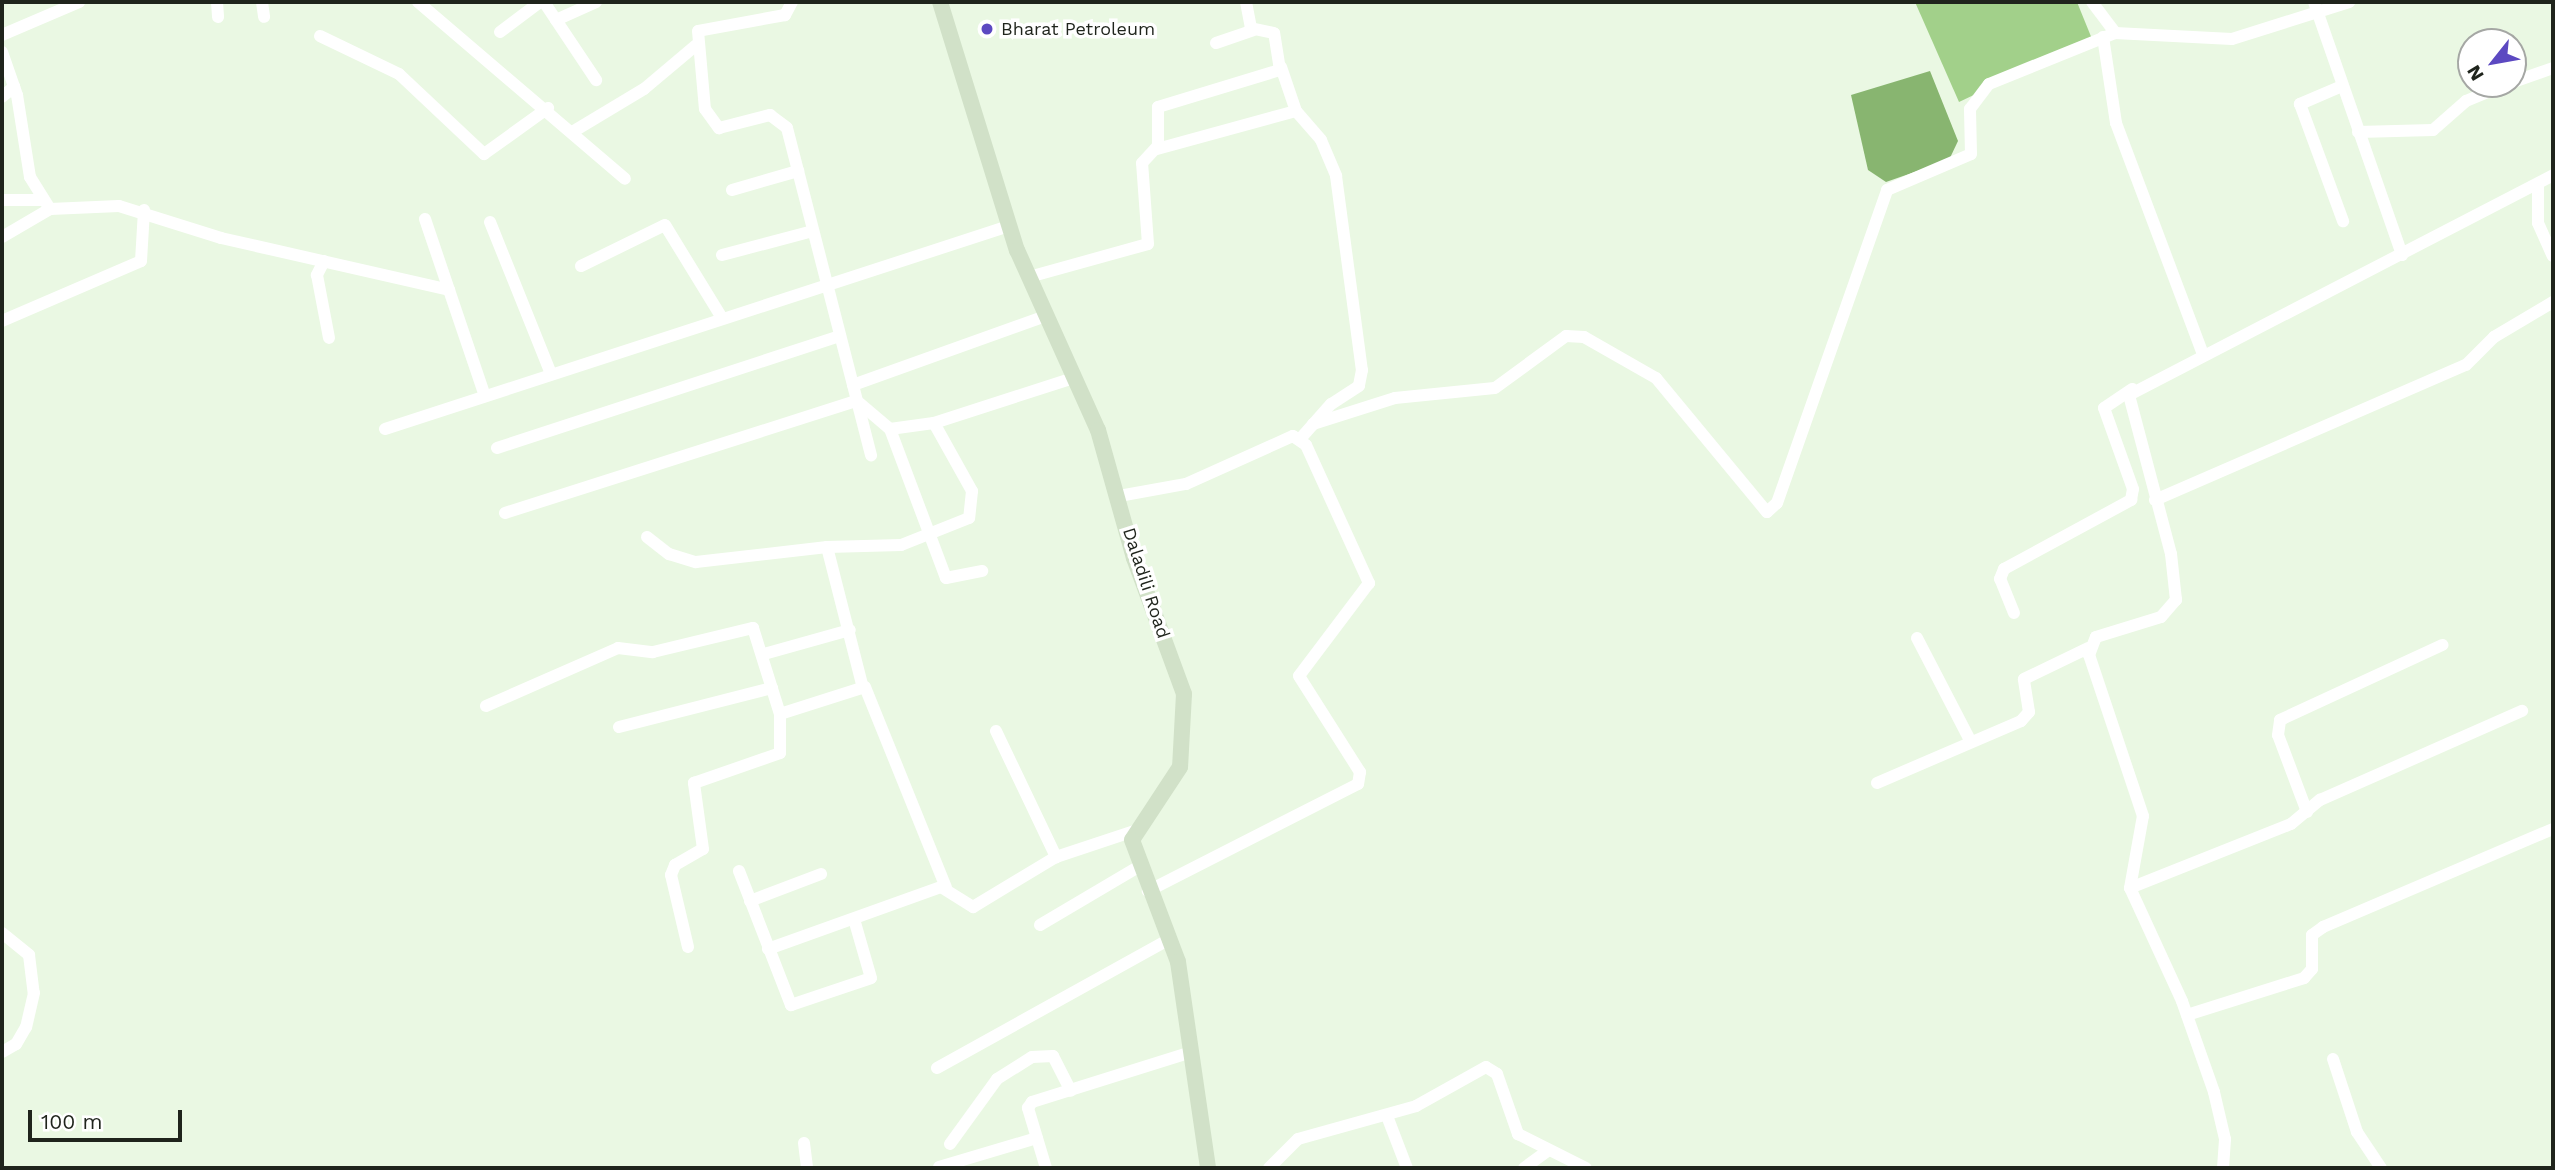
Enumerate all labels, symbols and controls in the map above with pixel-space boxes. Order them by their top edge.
place label: Bharat Petroleum [1001,18,1155,40]
marker: Bharat Petroleum [979,21,995,37]
north arrow [2457,28,2527,98]
text: N [2462,61,2489,85]
street label: Daladili Road [1118,525,1174,641]
scale bar [32,1096,186,1140]
text: 100 m [41,1109,103,1134]

